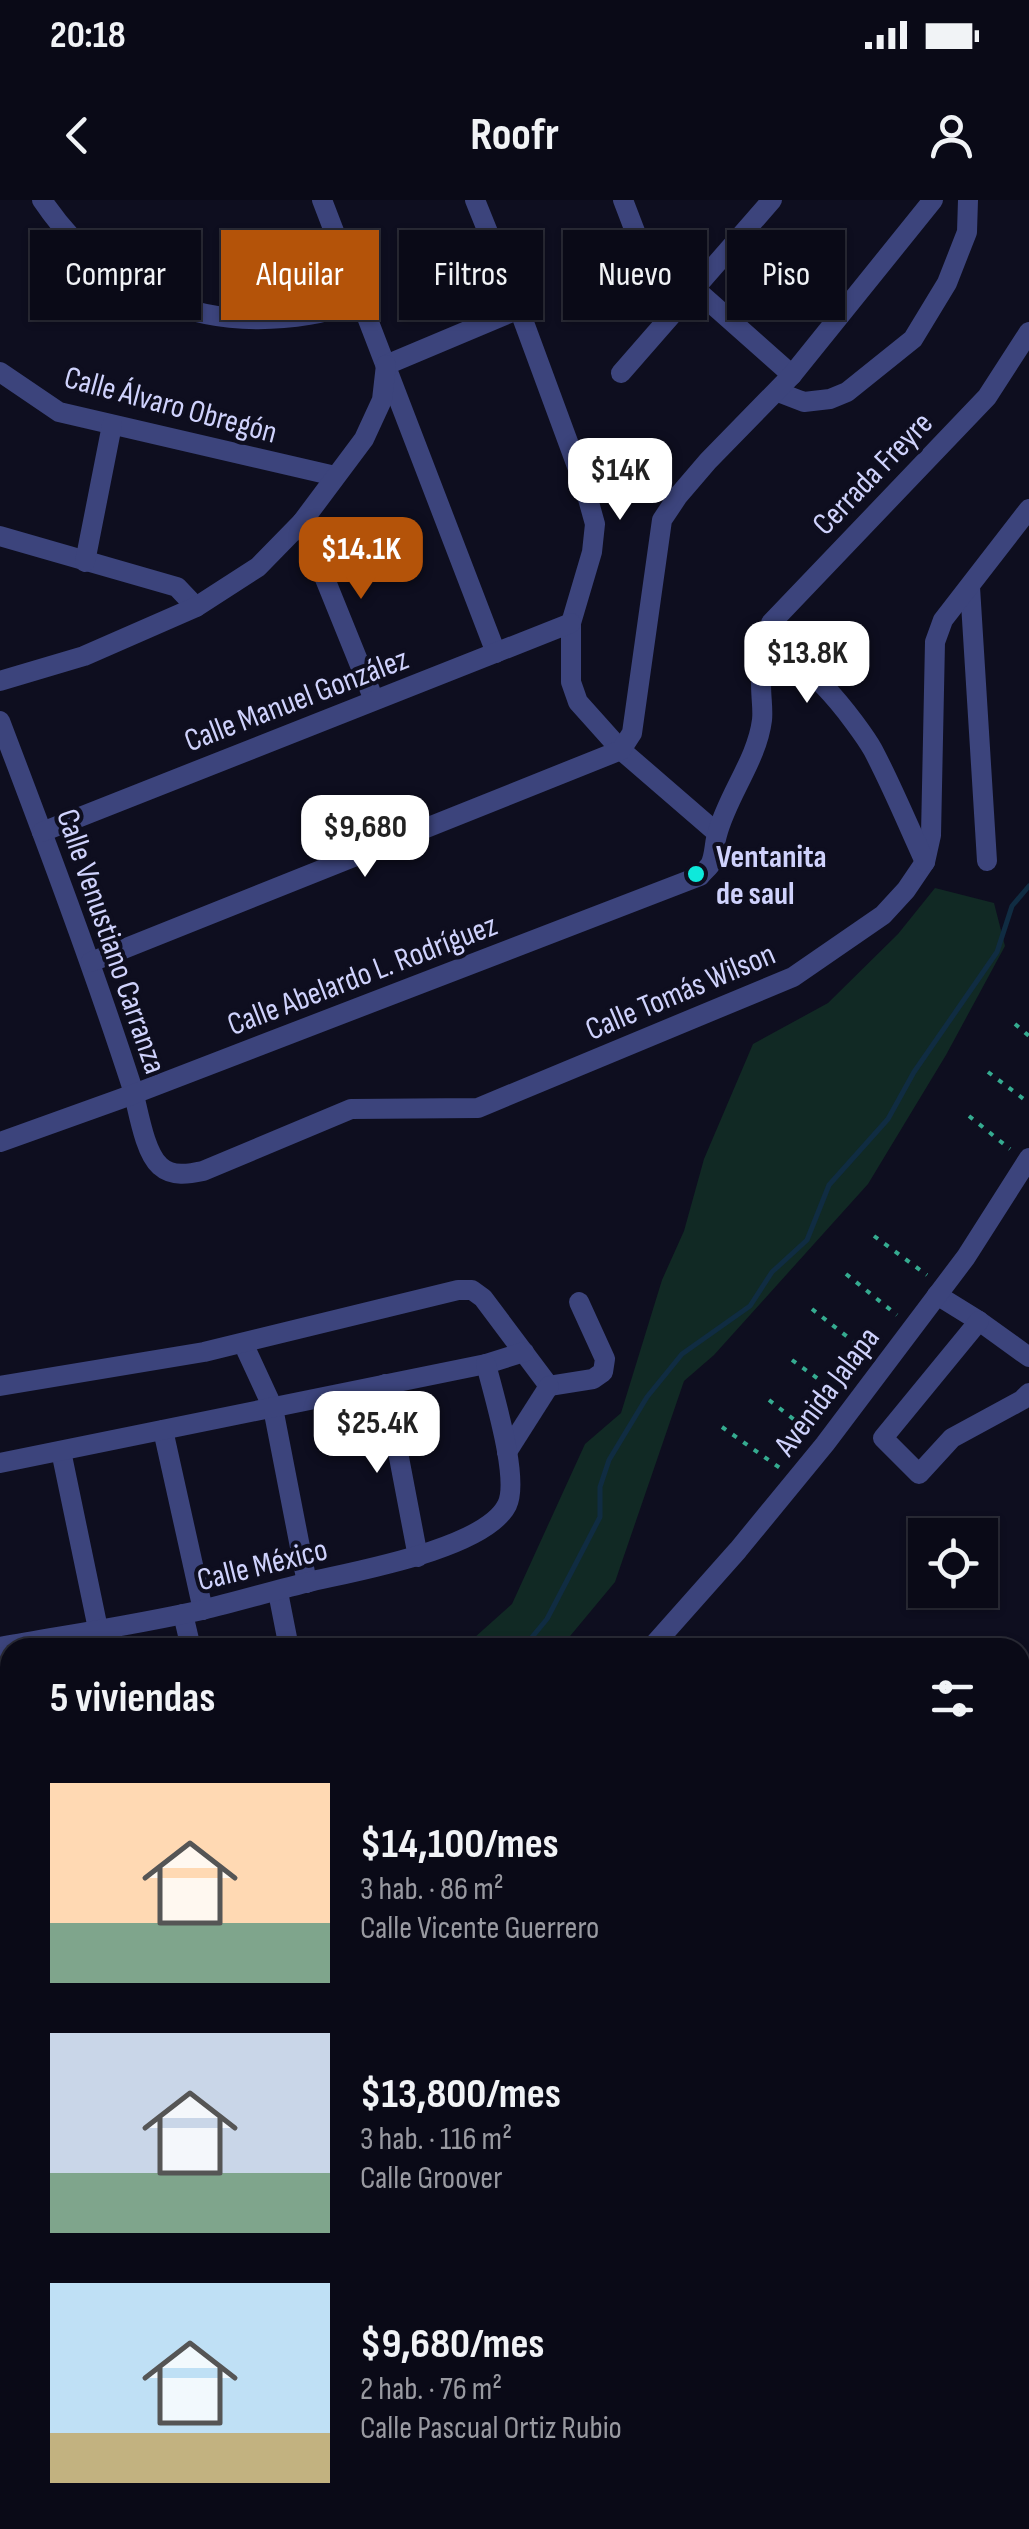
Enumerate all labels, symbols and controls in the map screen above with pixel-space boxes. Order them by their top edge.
text: 20:18 [50,13,126,58]
icon: back [50,108,105,163]
text: Roofr [470,108,559,163]
icon: person [924,108,979,163]
chip: Comprar [30,230,201,320]
chip: Alquilar [221,230,379,320]
chip: Filtros [399,230,543,320]
chip: Nuevo [563,230,707,320]
chip: Piso [727,230,845,320]
street label: Calle Álvaro Obregón [60,358,281,453]
street label: Cerrada Freyre [805,404,941,544]
pin: $14K [561,438,679,523]
text: $14K [590,451,650,490]
pin: $14.1K [280,517,442,602]
text: $14.1K [321,530,401,569]
pin: $13.8K [726,621,888,706]
text: $13.8K [766,634,848,673]
street label: Calle Manuel González [179,640,414,761]
pin: $9,680 [284,795,446,880]
street label: Calle Venustiano Carranza [47,804,174,1079]
text: $9,680 [323,808,407,847]
place label: Ventanita de saul [716,838,827,914]
marker: Ventanita de saul [685,863,707,885]
street label: Calle Abelardo L. Rodríguez [222,906,503,1045]
street label: Calle Tomás Wilson [580,935,781,1050]
street label: Avenida Jalapa [765,1320,888,1465]
pin: $25.4K [296,1391,458,1476]
text: $25.4K [336,1404,418,1443]
map controls [908,1518,998,1608]
button: locate [908,1518,998,1608]
street label: Calle México [193,1530,331,1600]
icon: filters [925,1671,980,1726]
text: 5 viviendas [50,1673,215,1724]
text: $14,100/mes [360,1819,559,1870]
icon: home [130,1823,250,1943]
text: 3 hab. · 86 m² [360,1870,504,1909]
text: Calle Vicente Guerrero [360,1909,599,1948]
text: $13,800/mes [360,2069,561,2120]
icon: home [130,2073,250,2193]
text: 3 hab. · 116 m² [360,2120,512,2159]
text: Calle Groover [360,2159,502,2198]
text: $9,680/mes [360,2319,545,2370]
icon: home [130,2323,250,2443]
text: 2 hab. · 76 m² [360,2370,502,2409]
text: Calle Pascual Ortiz Rubio [360,2409,622,2448]

